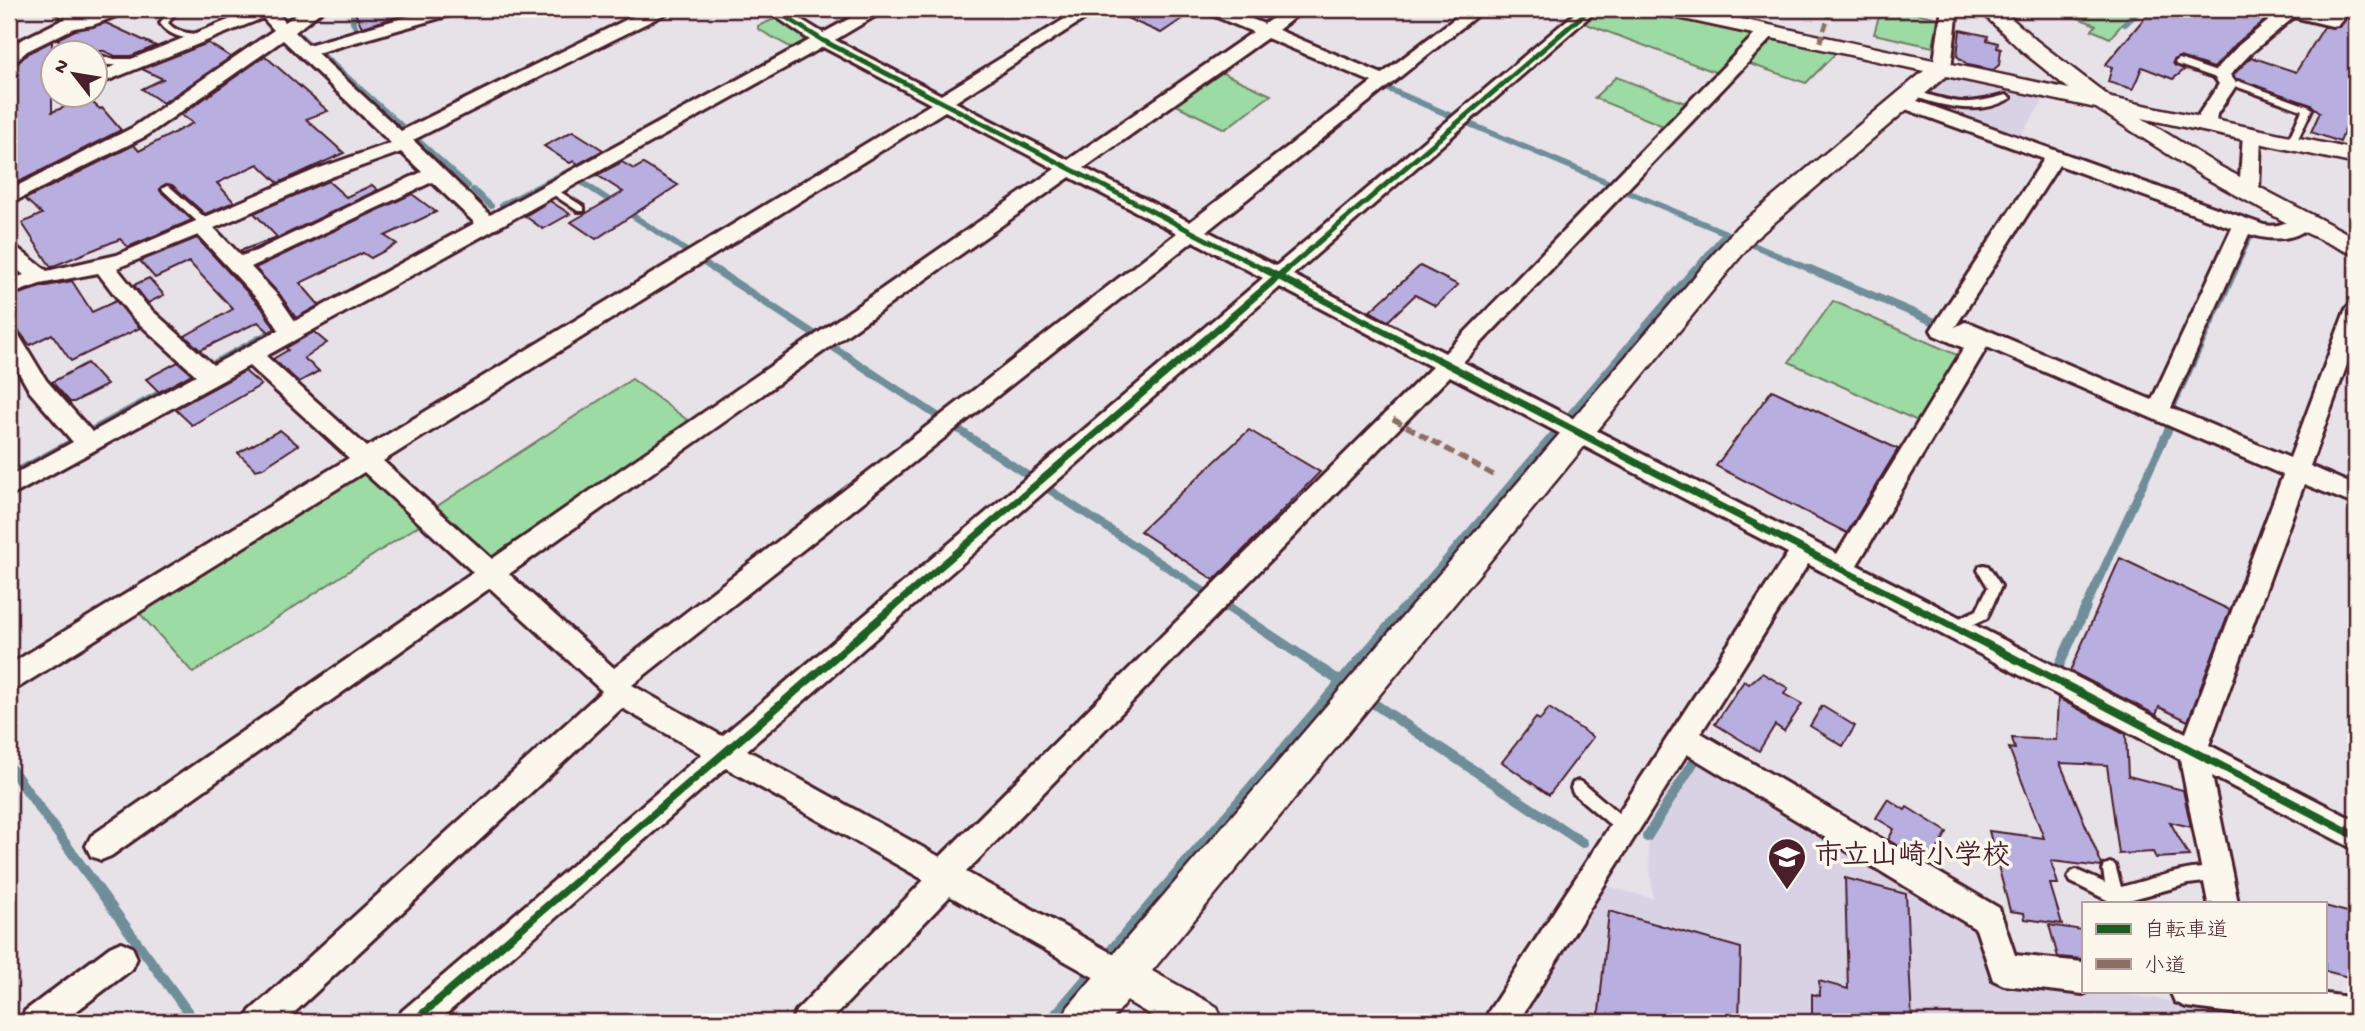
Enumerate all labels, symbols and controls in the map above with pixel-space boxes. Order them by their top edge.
north arrow [38,38,108,108]
text: N [49,56,75,78]
school or university icon: 市立山崎小学校 [1766,836,1808,891]
place label: 市立山崎小学校 [1814,840,2010,874]
legend [2082,902,2326,992]
text: 自転車道 [2144,918,2228,945]
text: 小道 [2144,955,2186,981]

